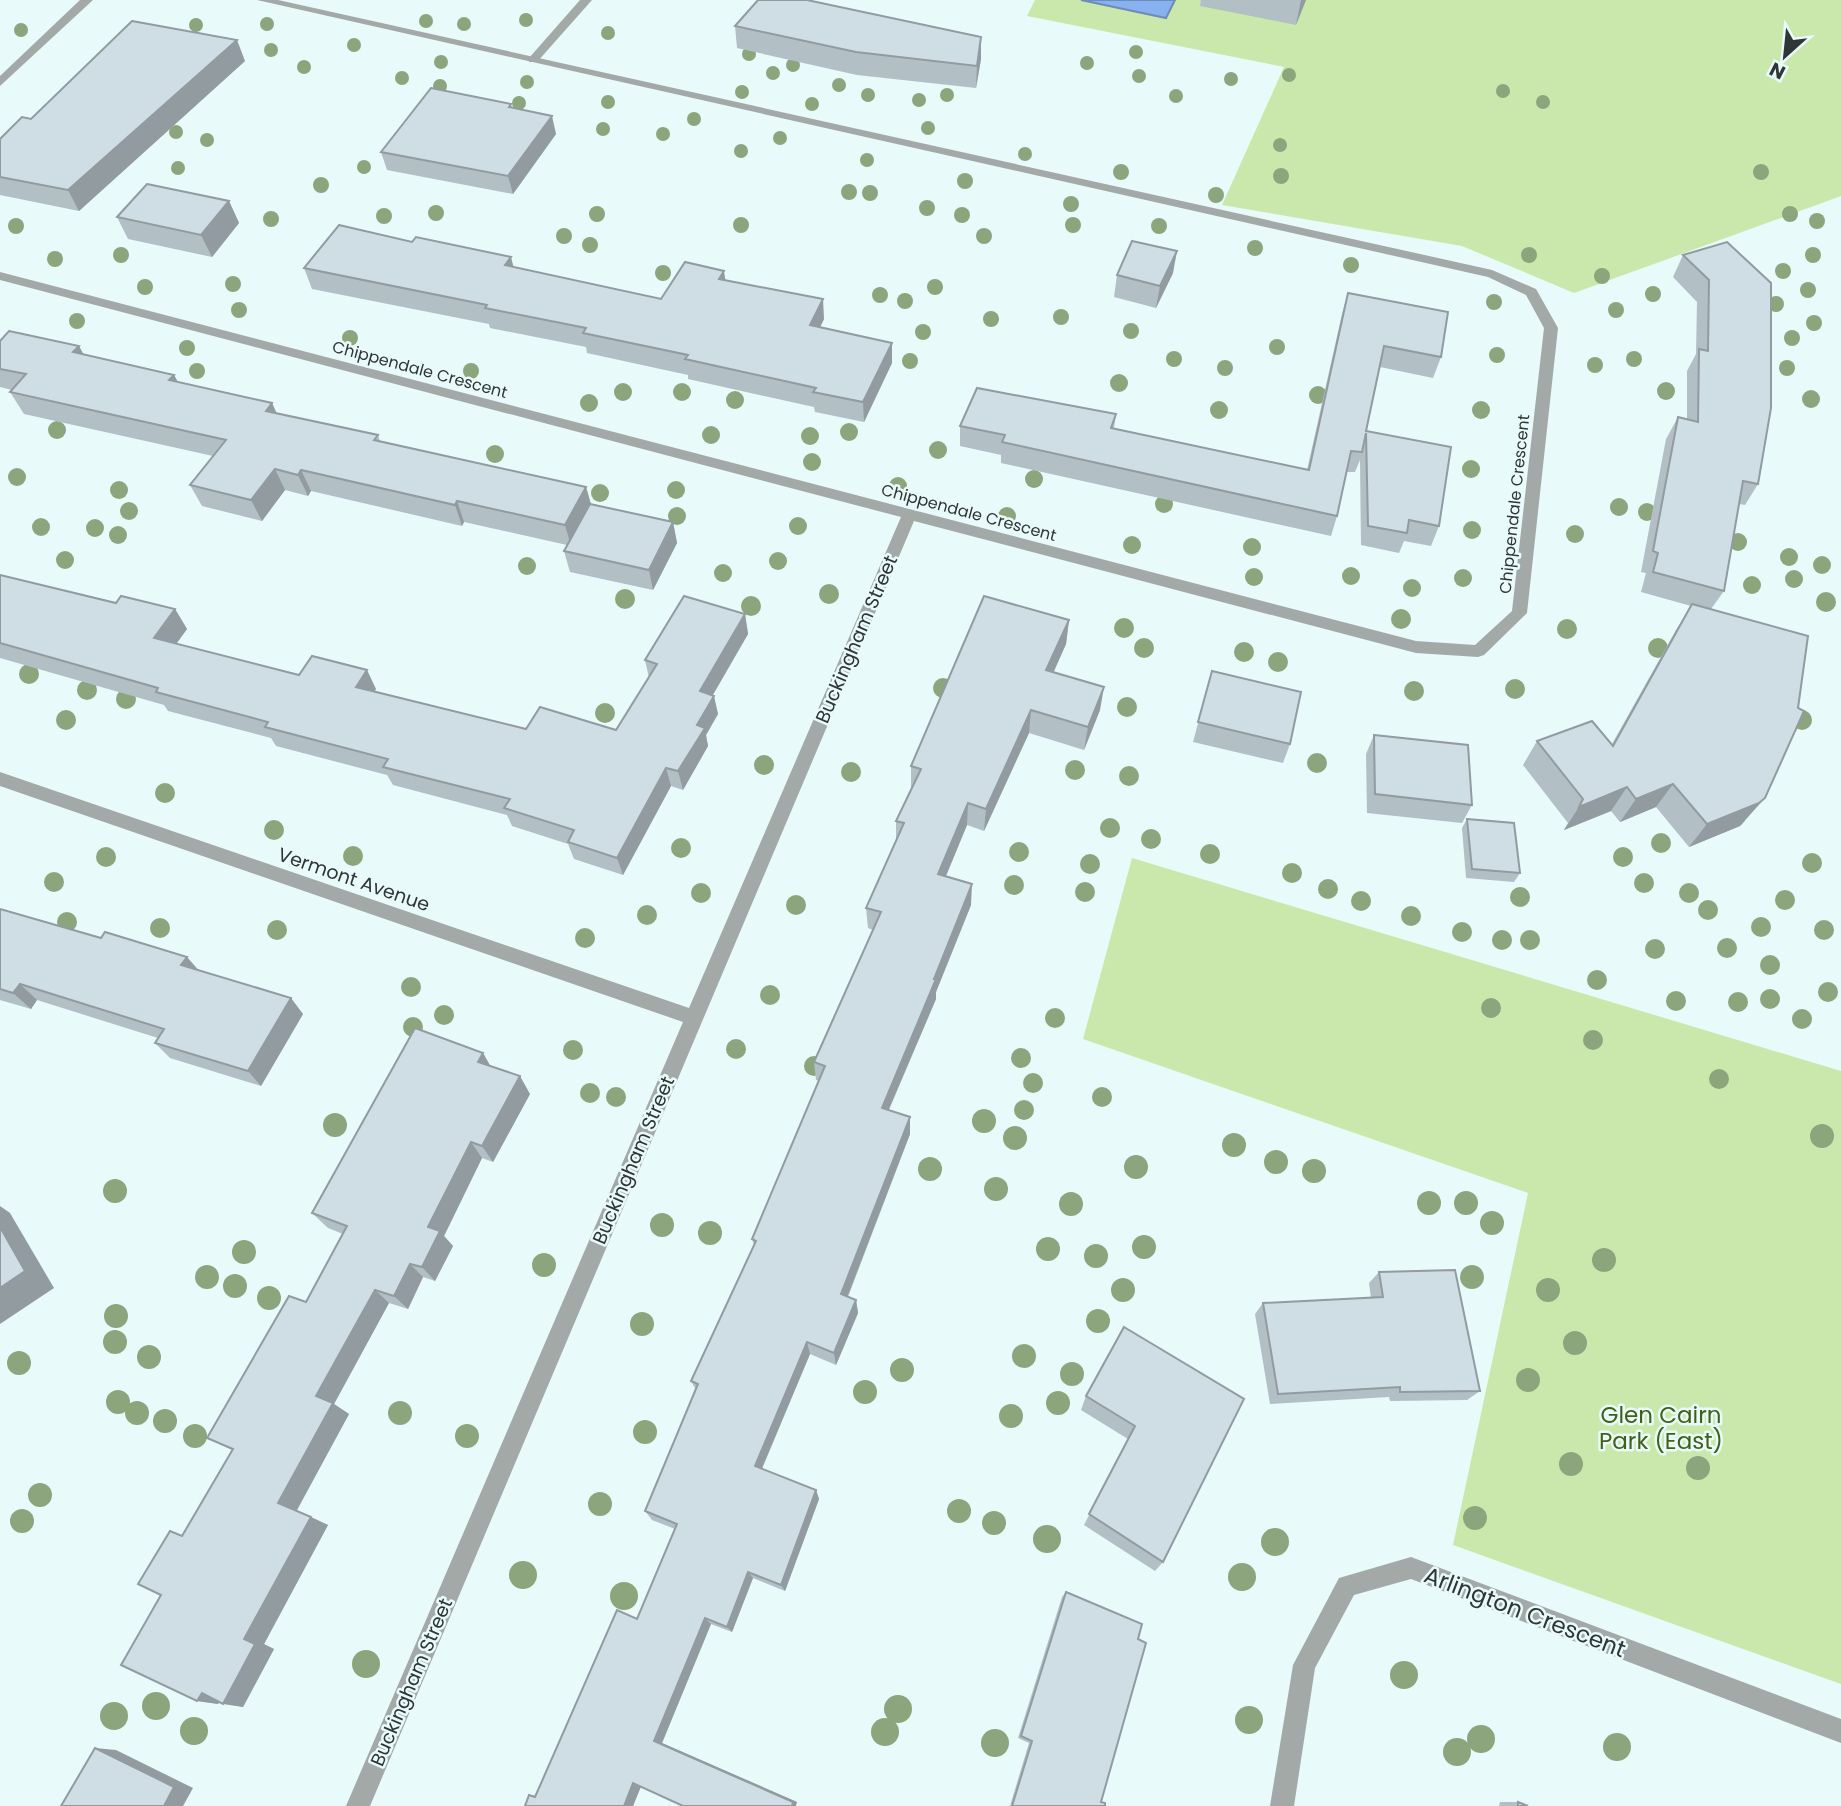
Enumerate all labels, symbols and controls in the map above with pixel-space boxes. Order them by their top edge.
north arrow [1750,21,1820,91]
text: N [1765,55,1790,86]
street label: Chippendale Crescent [330,335,510,404]
street label: Chippendale Crescent [1494,413,1535,595]
street label: Chippendale Crescent [879,478,1059,547]
street label: Buckingham Street [809,551,904,727]
street label: Vermont Avenue [274,841,433,918]
street label: Buckingham Street [586,1072,681,1248]
park label: Glen Cairn Park (East) [1599,1399,1723,1457]
street label: Arlington Crescent [1420,1559,1630,1665]
street label: Buckingham Street [364,1594,459,1770]

